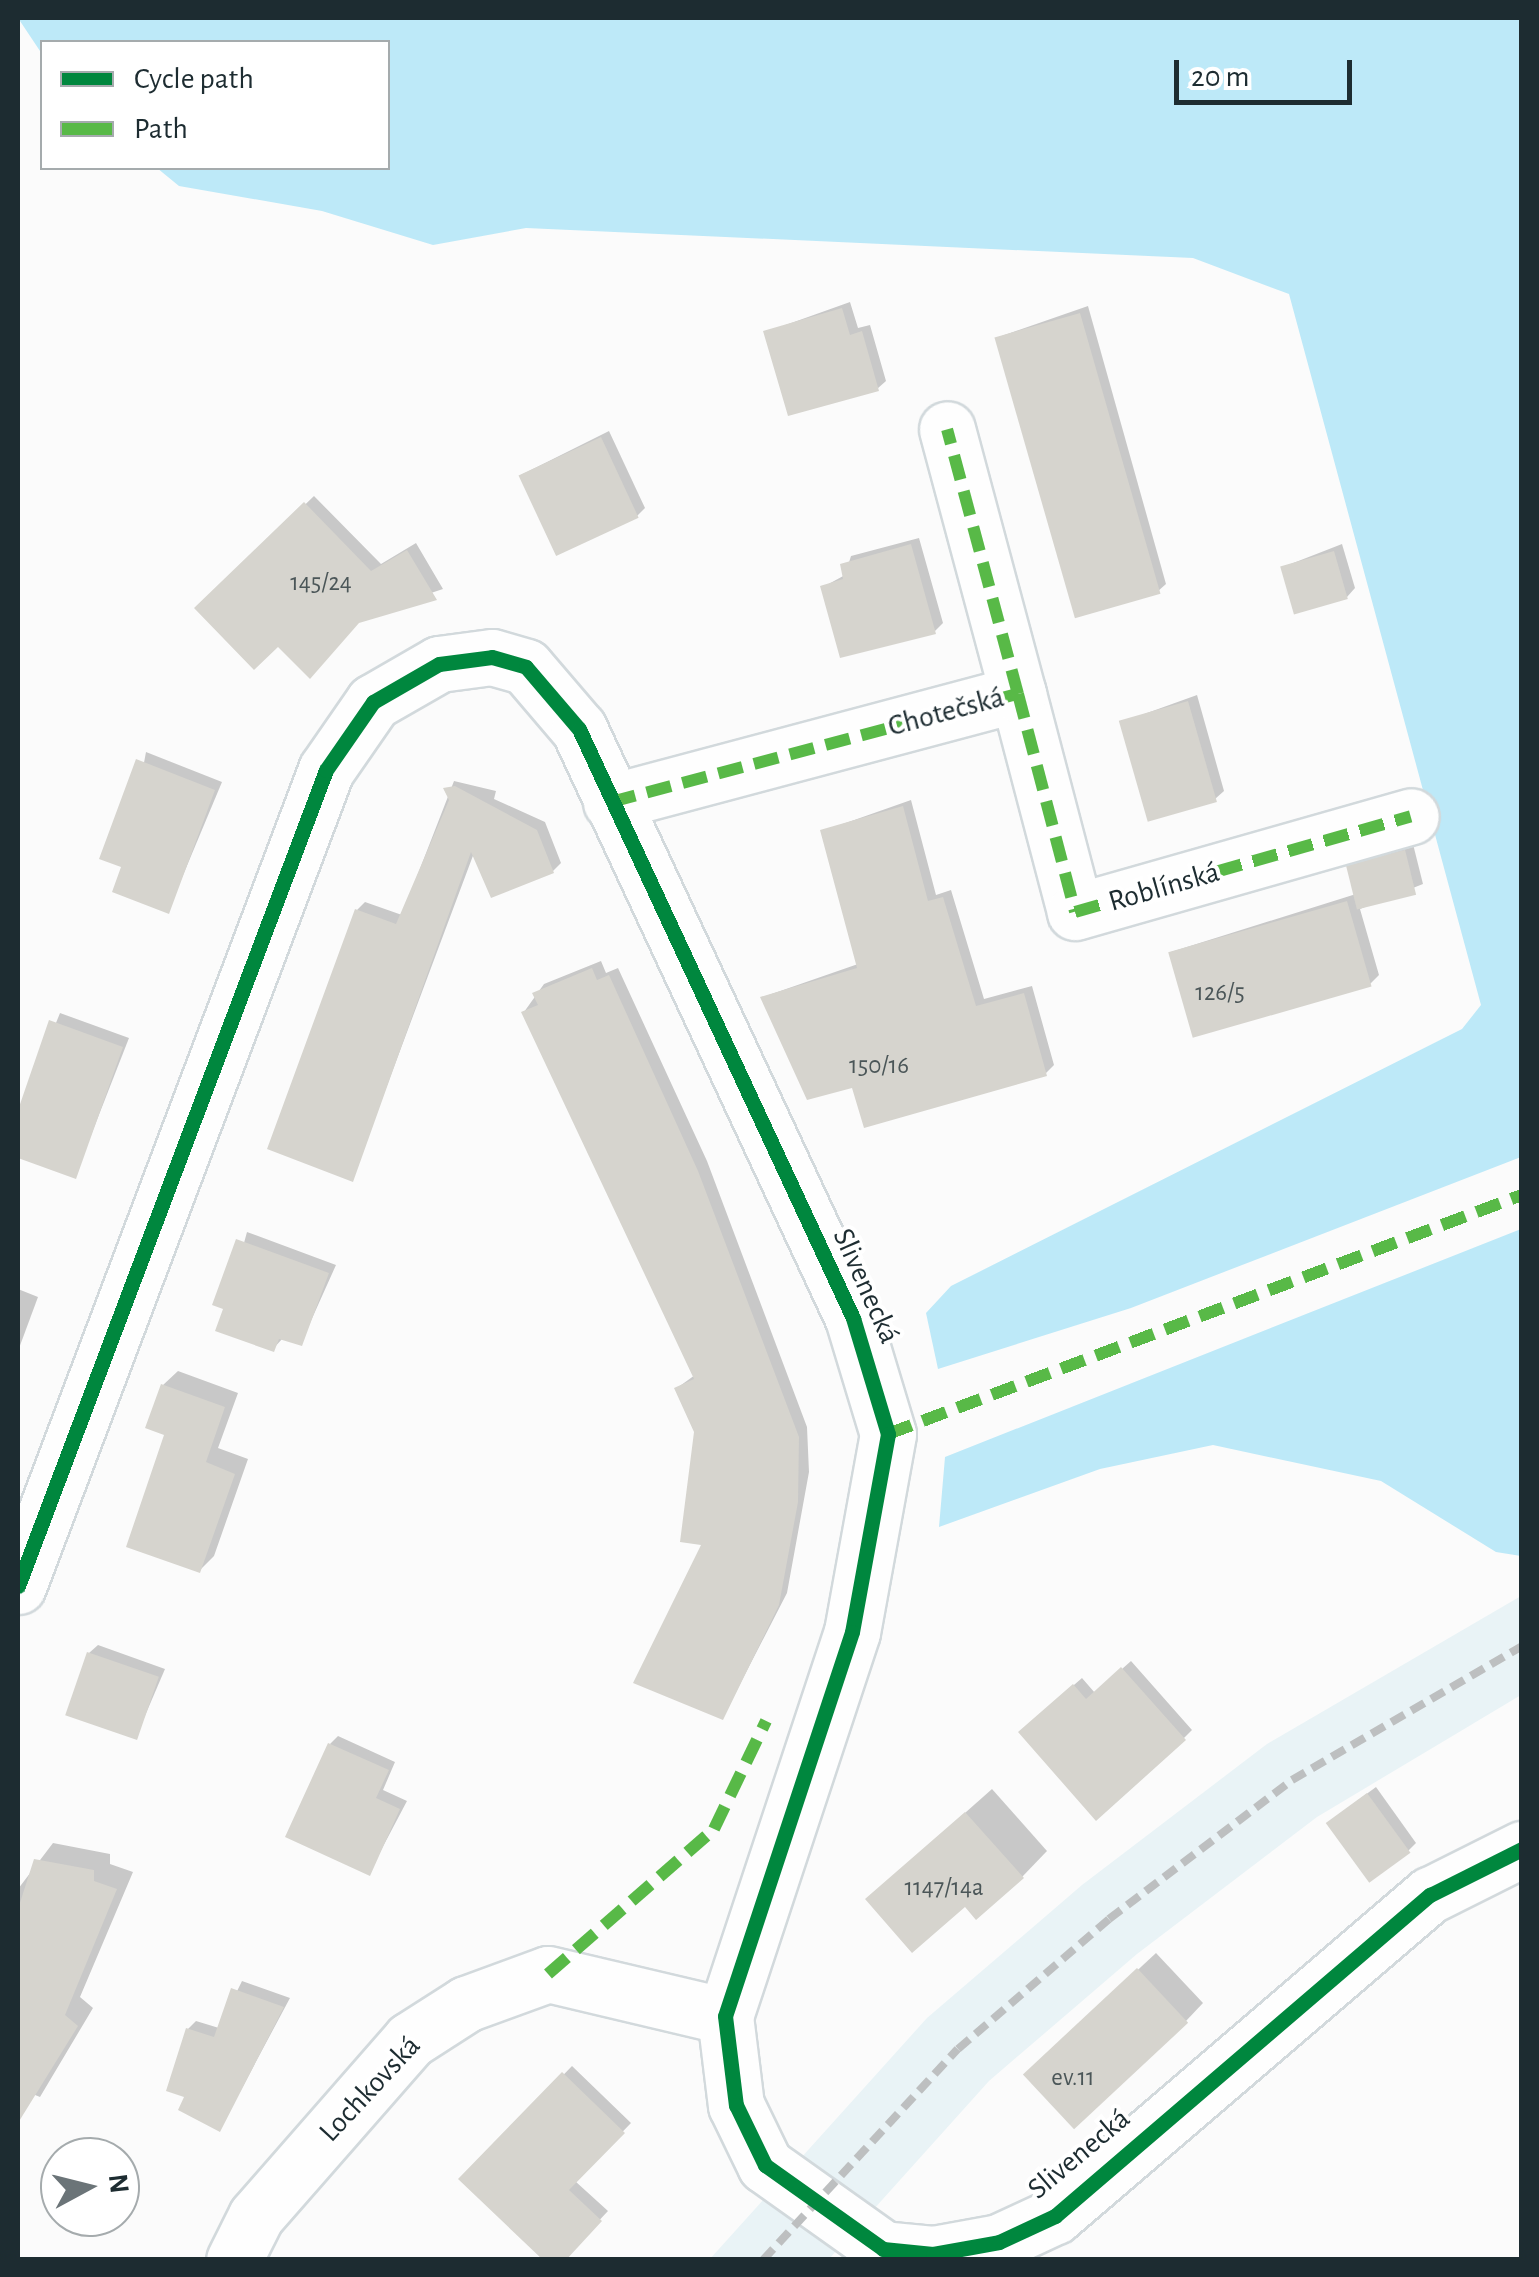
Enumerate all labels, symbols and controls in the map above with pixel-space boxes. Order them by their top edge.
legend [40,40,390,170]
scale bar [1179,40,1356,102]
text: 20 m [1191,62,1249,92]
text: Cycle path [134,64,254,94]
text: Path [134,114,188,144]
house number: 145/24 [290,568,352,598]
street label: Chotečská [884,679,1008,745]
street label: Roblínská [1104,854,1224,920]
house number: 126/5 [1195,978,1245,1008]
house number: 150/16 [849,1051,909,1081]
street label: Slivenecká [825,1223,907,1349]
house number: 1147/14a [905,1873,983,1903]
street label: Lochkovská [312,2028,428,2150]
house number: ev.11 [1051,2063,1095,2093]
street label: Slivenecká [1021,2101,1137,2207]
north arrow [40,2137,140,2237]
text: N [103,2172,133,2195]

